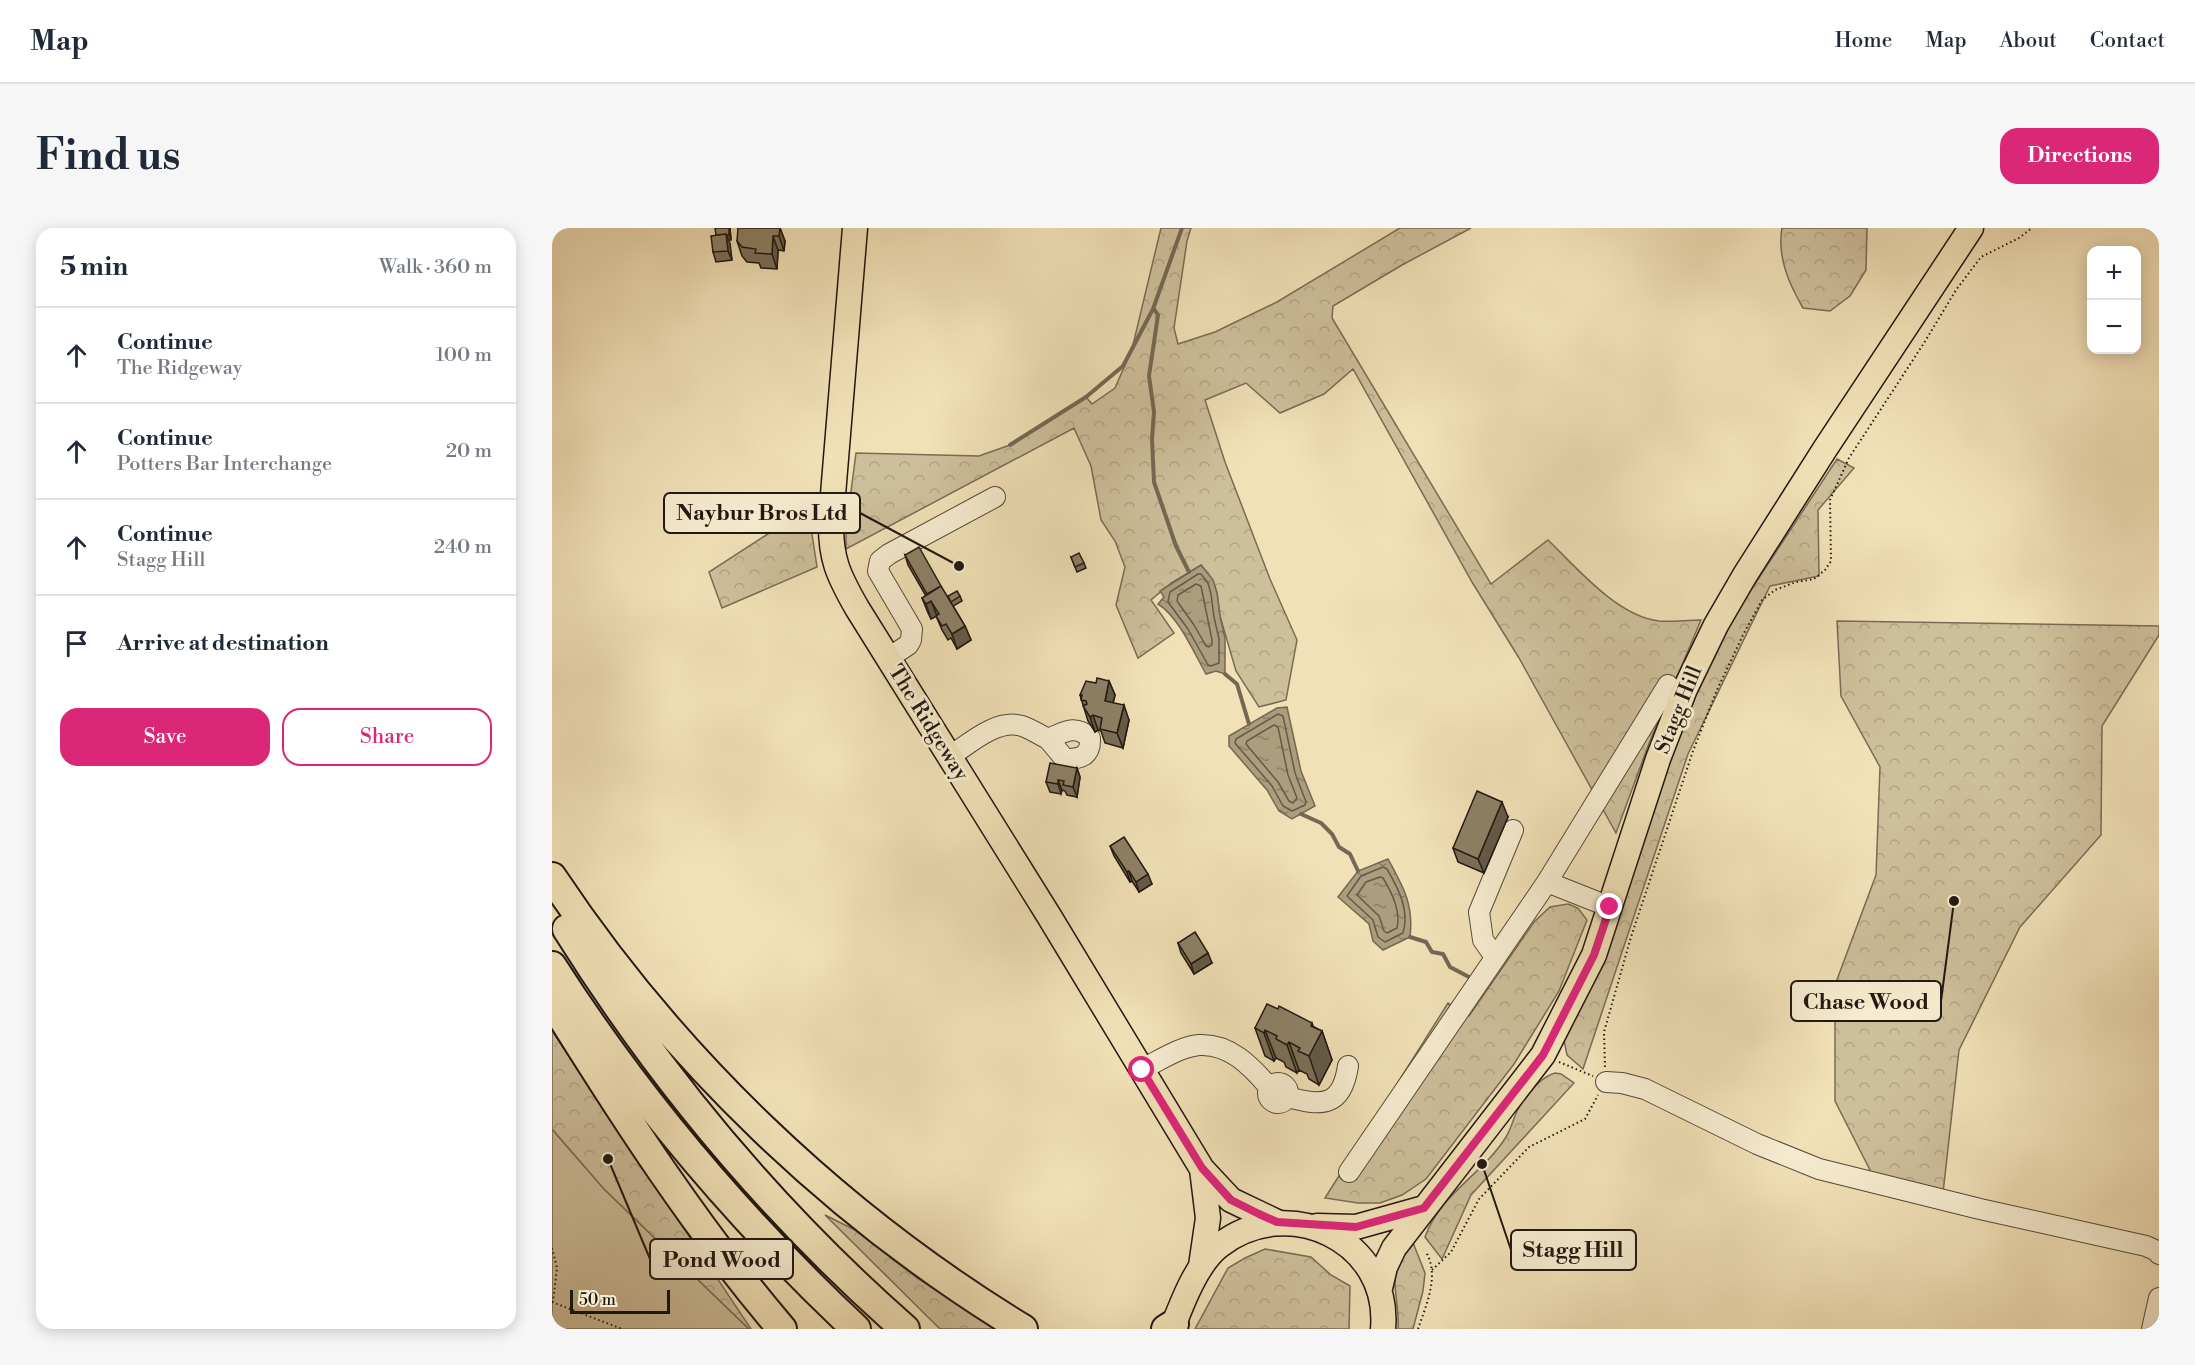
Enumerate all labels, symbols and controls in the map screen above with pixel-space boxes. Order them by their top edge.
text: Map [30,24,89,59]
text: Home [1835,28,1892,54]
text: Map [1925,28,1967,54]
text: About [2000,28,2057,54]
text: Contact [2090,28,2165,54]
button: Directions [2000,128,2159,184]
text: Find us [36,130,180,183]
map controls [2087,246,2141,354]
button: + [2087,246,2141,300]
text: 5 min [60,251,128,283]
text: Walk · 360 m [379,255,492,280]
button: − [2087,300,2141,354]
text: Continue [117,329,213,356]
icon: ahead [60,339,93,372]
text: 100 m [436,343,492,368]
text: The Ridgeway [117,356,242,381]
text: Continue [117,425,213,452]
icon: ahead [60,435,93,468]
text: 20 m [446,439,492,464]
text: Potters Bar Interchange [117,452,332,477]
callout: Naybur Bros Ltd [664,493,860,533]
text: Naybur Bros Ltd [676,500,848,527]
text: Continue [117,521,213,548]
icon: ahead [60,531,93,564]
text: 240 m [434,535,492,560]
text: Stagg Hill [117,548,205,573]
icon: arrive [60,627,93,660]
text: Arrive at destination [117,630,329,657]
street label: The Ridgeway [882,660,974,786]
street label: Stagg Hill [1650,662,1708,758]
button: Save [60,708,270,766]
button: Share [282,708,492,766]
route end [1596,893,1622,919]
callout: Chase Wood [1791,981,1941,1021]
text: Chase Wood [1803,989,1929,1016]
route start [1128,1056,1154,1082]
callout: Stagg Hill [1511,1230,1636,1270]
text: Stagg Hill [1522,1237,1624,1264]
callout: Pond Wood [650,1239,793,1279]
text: Pond Wood [663,1247,781,1274]
scale bar [570,1287,670,1314]
text: 50 m [579,1290,616,1310]

